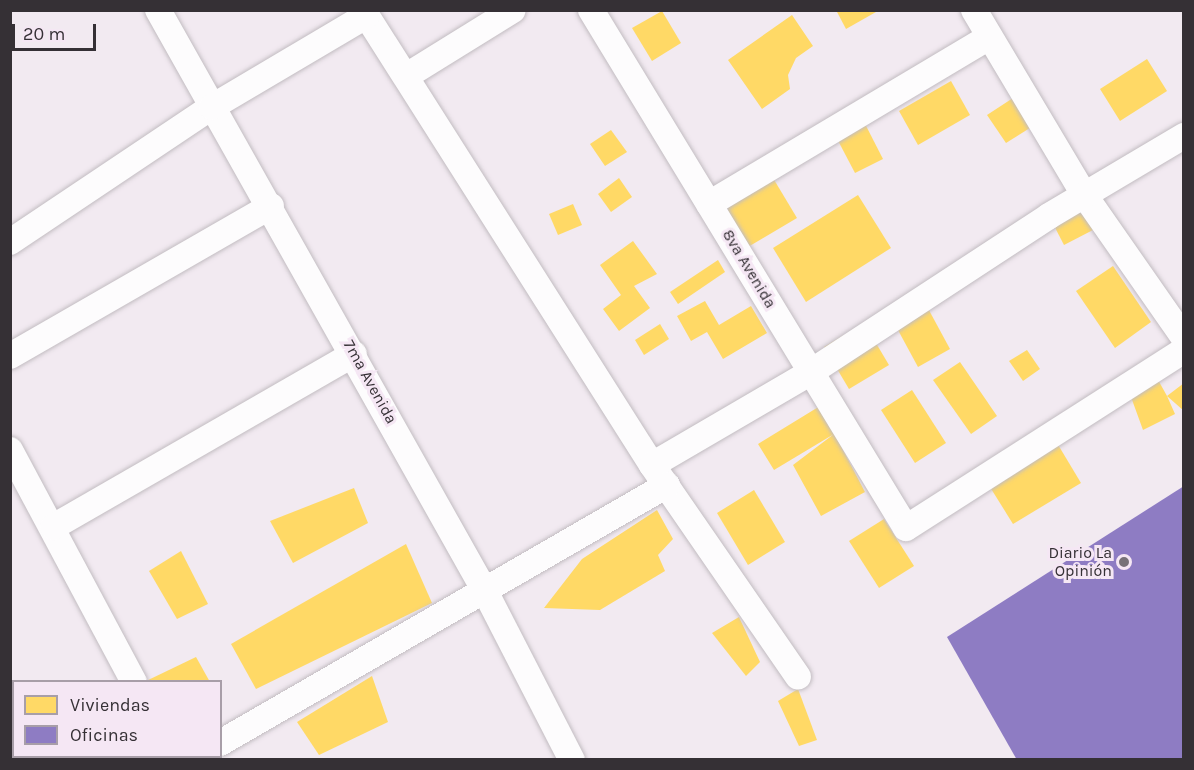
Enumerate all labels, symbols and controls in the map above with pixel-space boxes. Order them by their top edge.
scale bar [15,12,99,50]
text: 20 m [23,23,65,45]
street label: 8va Avenida [718,226,780,312]
street label: 7ma Avenida [339,337,401,427]
place label: Diario La Opinión [1048,543,1112,581]
marker: Diario La Opinión [1117,555,1131,569]
legend [12,680,222,758]
text: Viviendas [70,694,150,716]
text: Oficinas [70,724,138,746]

